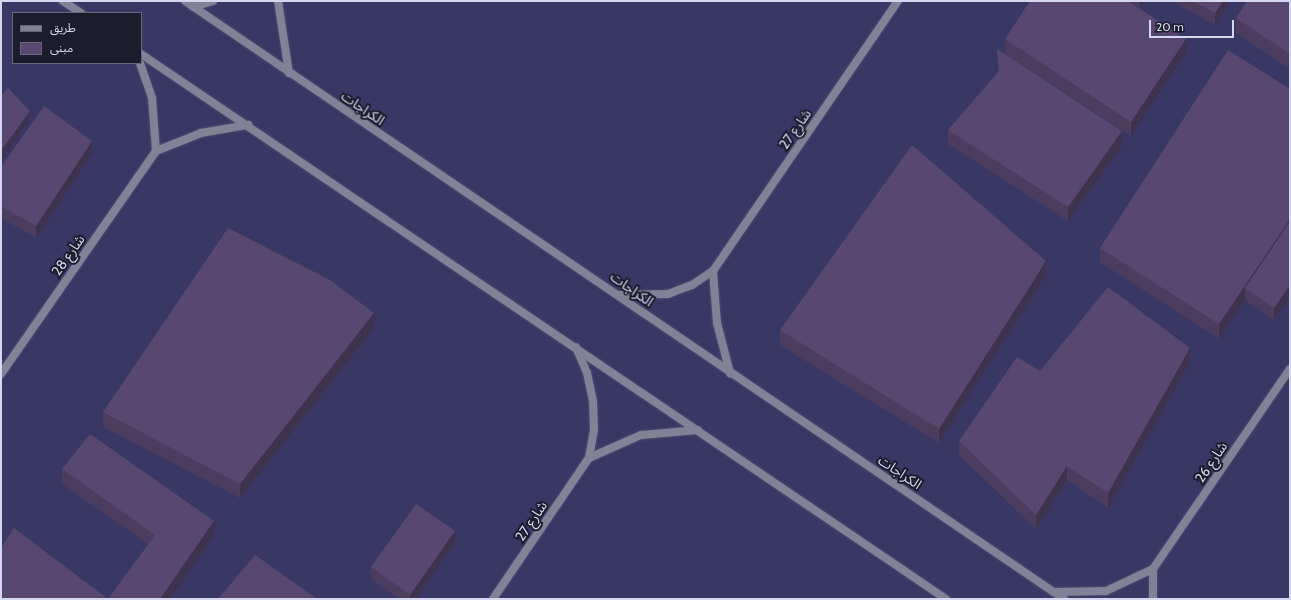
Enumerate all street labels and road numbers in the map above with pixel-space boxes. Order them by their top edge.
street label: الكراجات [338,87,388,129]
street label: شارع 27 [775,106,815,152]
street label: شارع 28 [48,231,88,279]
street label: الكراجات [607,268,657,310]
street label: شارع 26 [1191,438,1231,486]
street label: الكراجات [875,451,925,493]
street label: شارع 27 [512,498,550,544]

